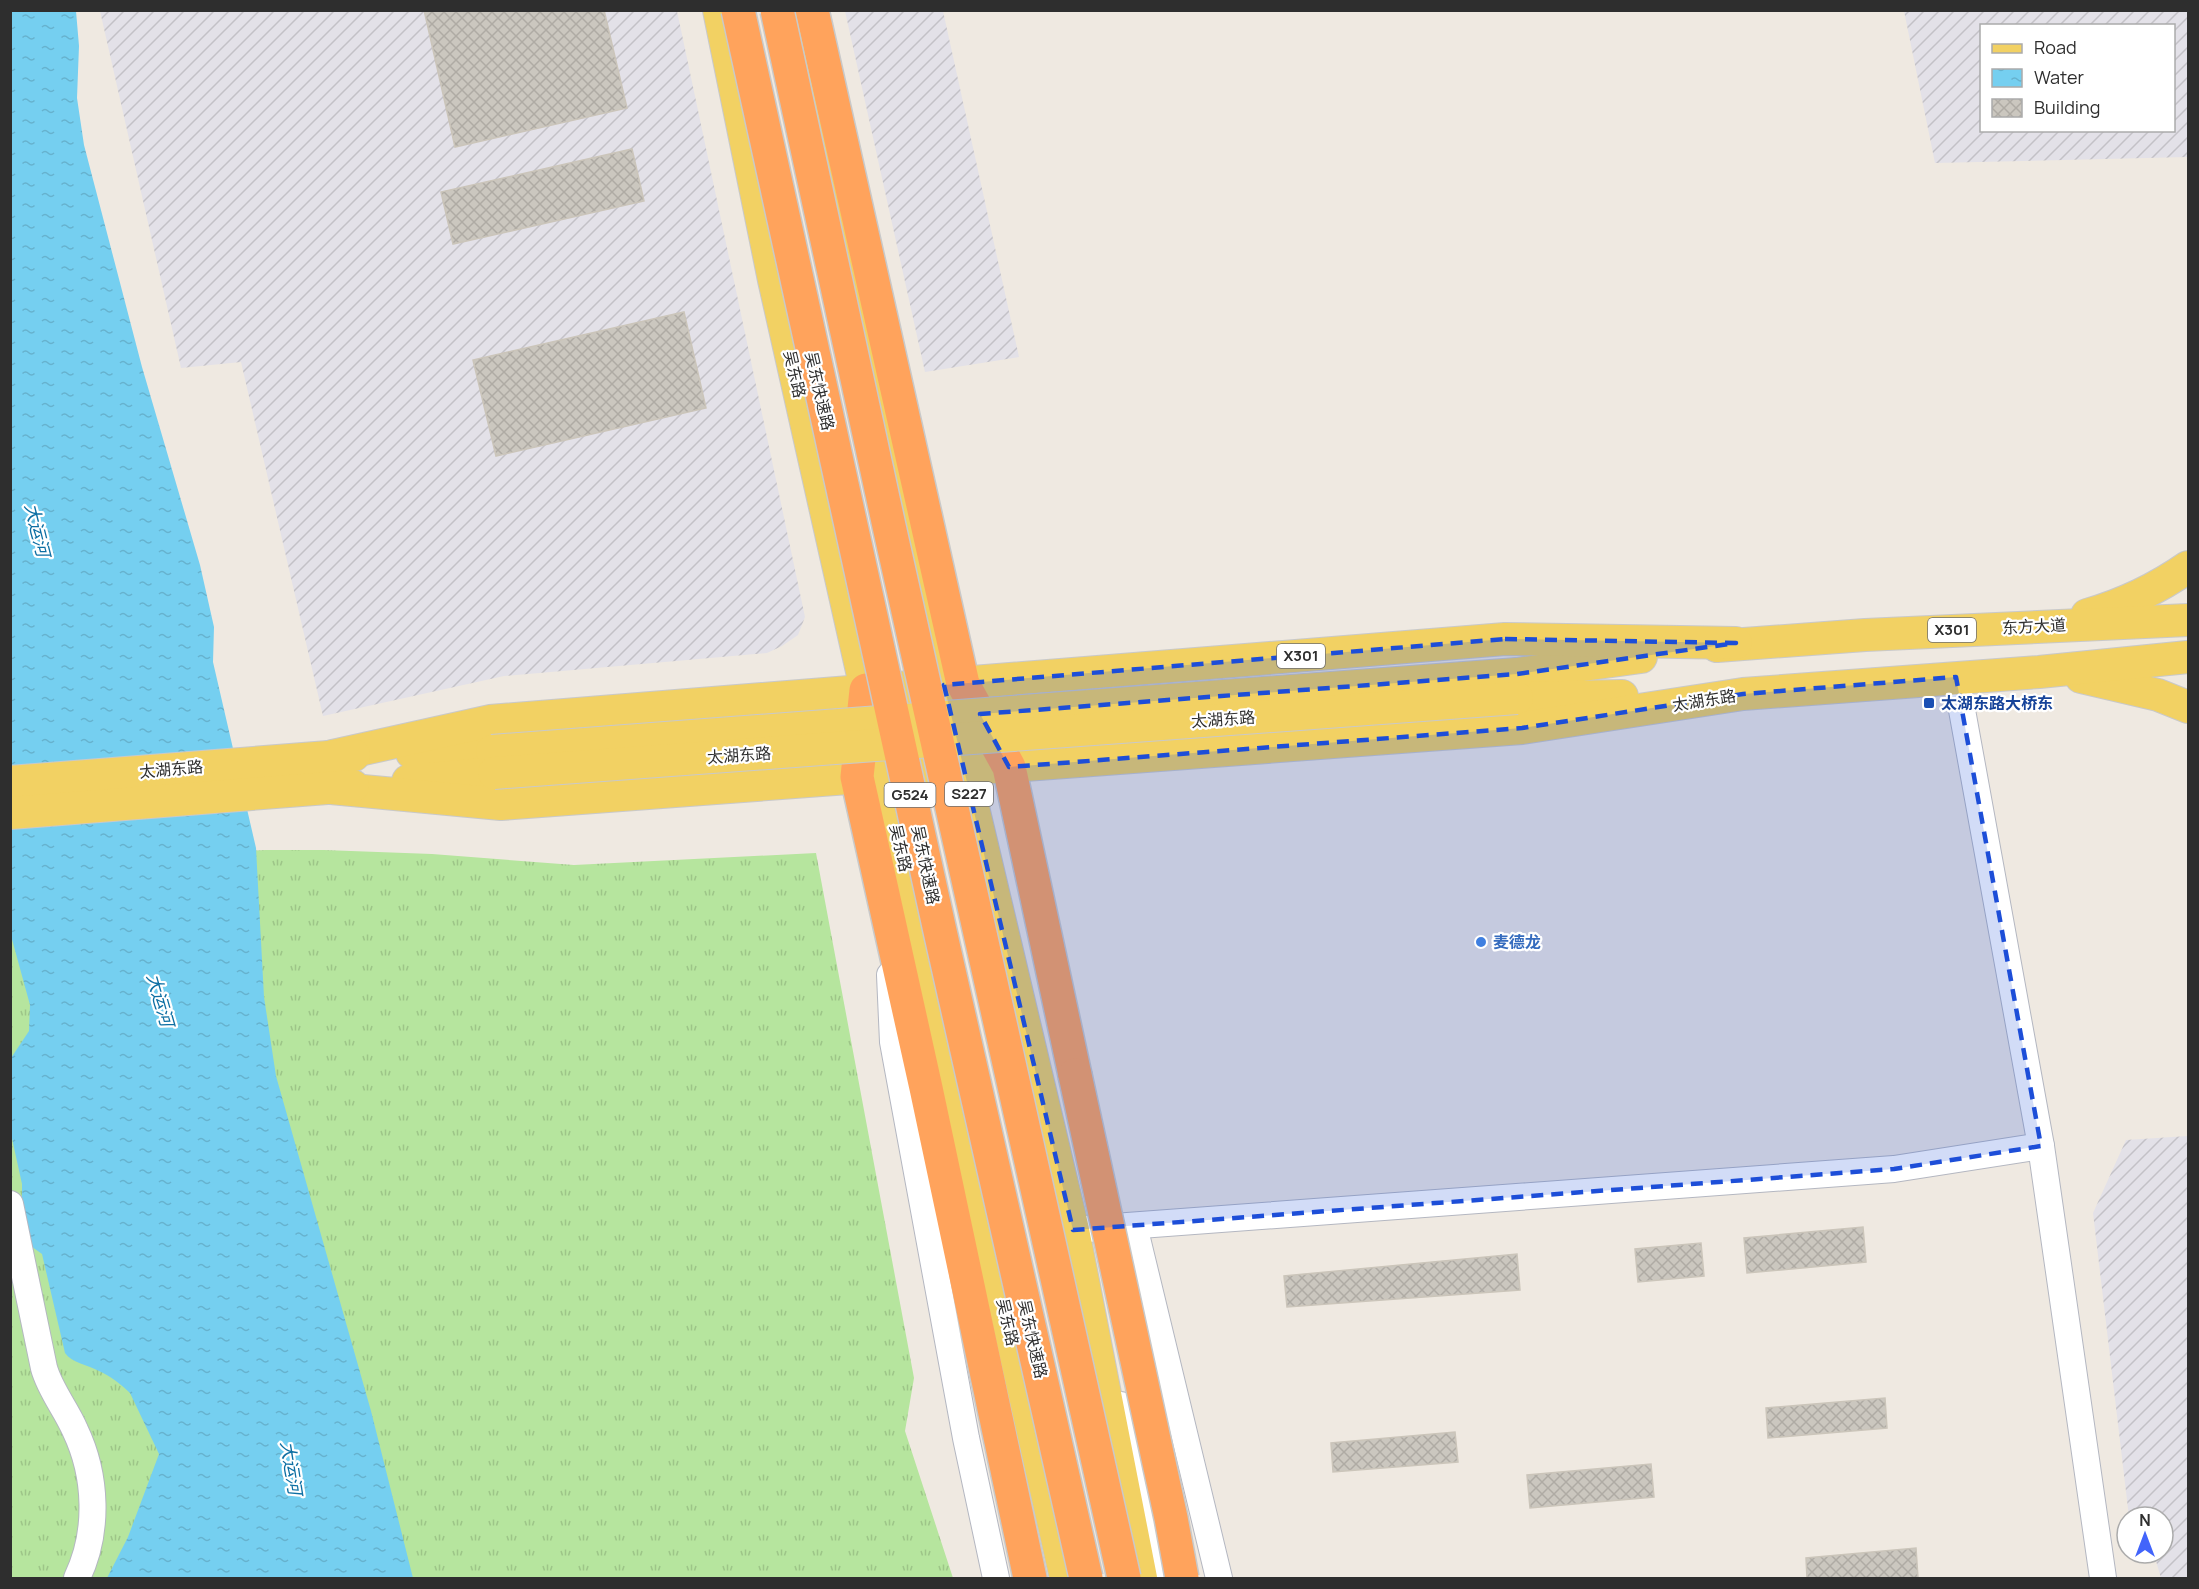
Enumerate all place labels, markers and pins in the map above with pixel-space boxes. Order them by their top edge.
place label: 太湖东路大桥东 [1941,692,2053,714]
marker: 太湖东路大桥东 [1922,696,1936,710]
place label: 麦德龙 [1493,931,1541,953]
marker: 麦德龙 [1474,935,1488,949]

